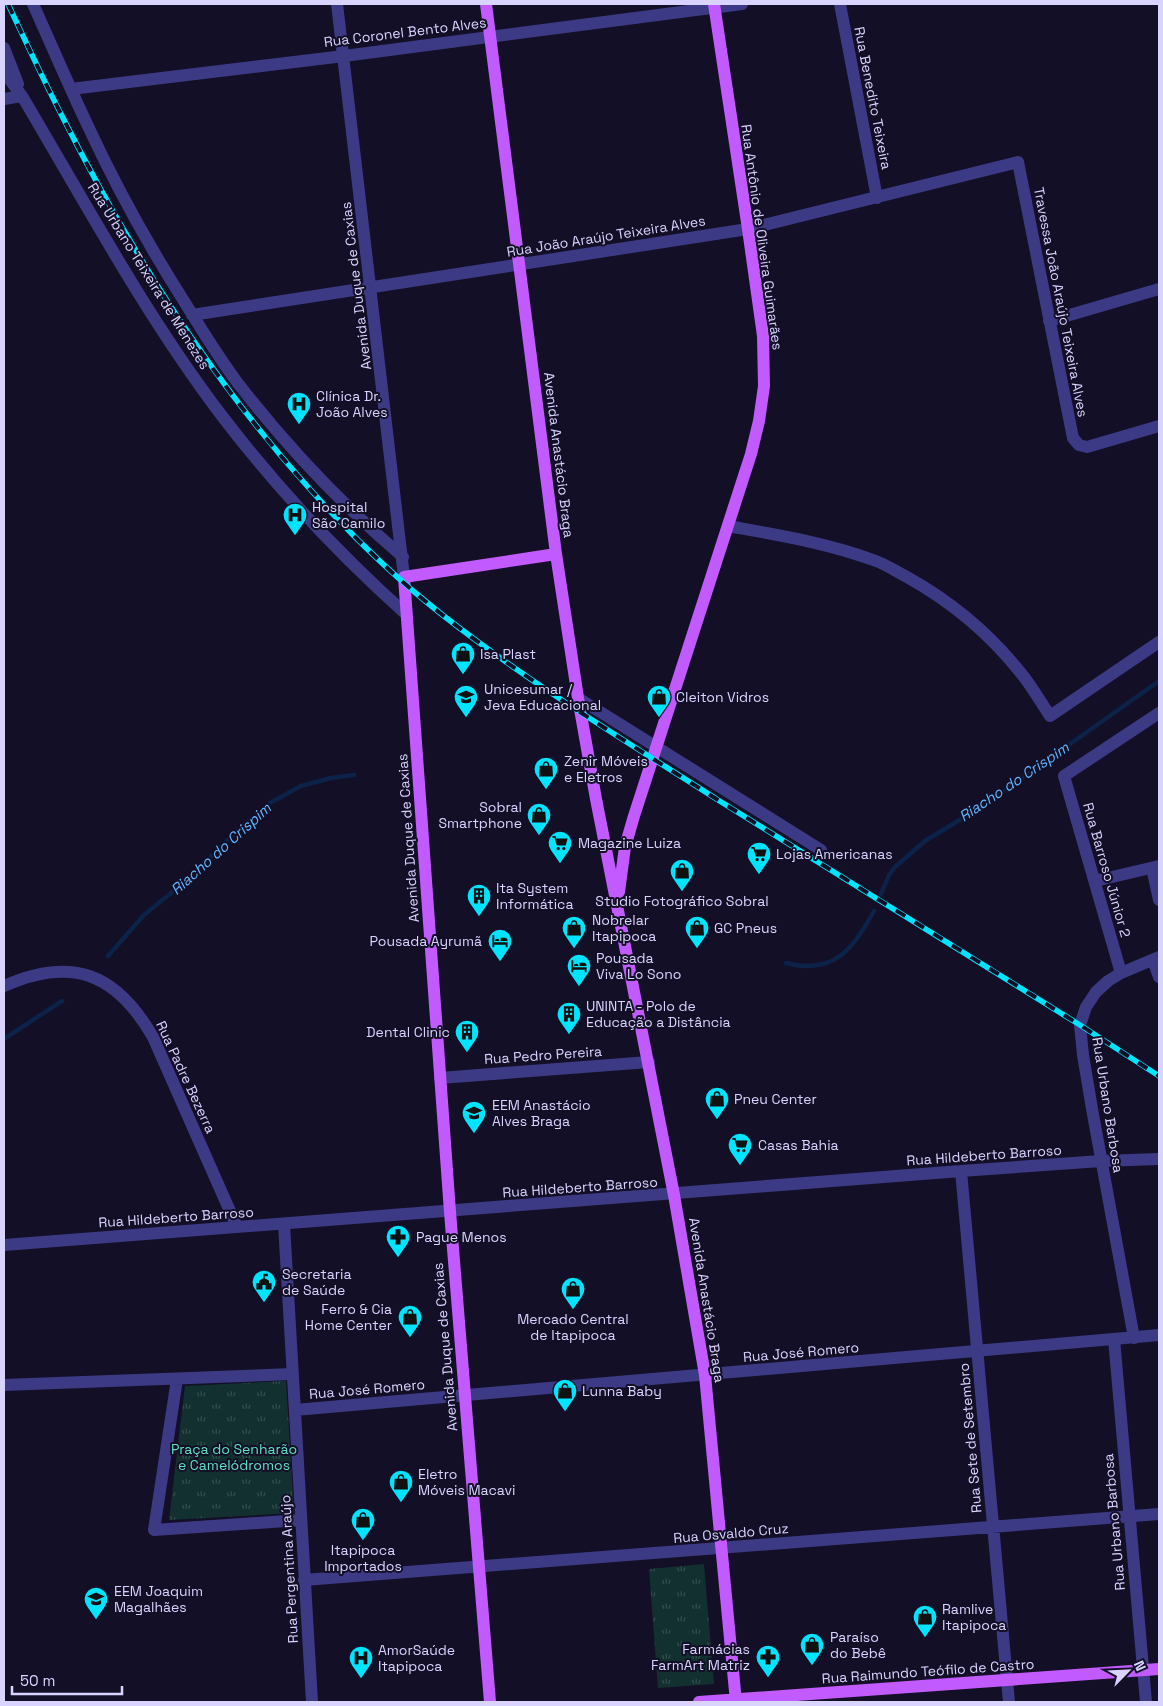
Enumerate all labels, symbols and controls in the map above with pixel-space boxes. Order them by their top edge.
street label: Rua Coronel Bento Alves [323,13,487,51]
street label: Rua Benedito Teixeira [850,25,896,171]
street label: Rua Antônio de Oliveira Guimarães [737,123,787,351]
street label: Rua Urbano Teixeira de Menezes [84,179,214,373]
street label: Travessa João Araújo Teixeira Alves [1030,186,1092,418]
street label: Avenida Duque de Caxias [337,201,375,371]
street label: Rua João Araújo Teixeira Alves [505,211,707,261]
street label: Avenida Anastácio Braga [540,371,578,539]
place label: Clínica Dr. João Alves [316,387,388,421]
hospital icon: Clínica Dr. João Alves [286,391,312,425]
place label: Hospital São Camilo [312,498,385,532]
hospital icon: Hospital São Camilo [282,502,308,536]
shop icon: Isa Plast [450,641,476,675]
place label: Isa Plast [480,645,536,663]
place label: Unicesumar / Jeva Educacional [484,680,601,714]
school or university icon: Unicesumar / Jeva Educacional [453,684,479,718]
shop icon: Cleiton Vidros [646,684,672,718]
place label: Cleiton Vidros [676,688,769,706]
water label: Riacho do Crispim [955,737,1073,825]
place label: Zenir Móveis e Eletros [564,752,648,786]
street label: Avenida Duque de Caxias [393,753,423,923]
shop icon: Zenir Móveis e Eletros [533,756,559,790]
water label: Riacho do Crispim [166,798,276,899]
place label: Sobral Smartphone [438,798,522,832]
street label: Rua Barroso Júnior 2 [1079,800,1135,940]
shop icon: Sobral Smartphone [526,802,552,836]
supermarket icon: Magazine Luiza [547,830,573,864]
place label: Magazine Luiza [578,834,681,852]
supermarket icon: Lojas Americanas [746,841,772,875]
place label: Lojas Americanas [776,845,893,863]
shop icon: Studio Fotográfico Sobral [669,858,695,892]
place label: Ita System Informática [496,879,574,913]
building icon: Ita System Informática [466,883,492,917]
place label: Studio Fotográfico Sobral [595,892,769,910]
place label: Nobrelar Itapipoca [592,911,656,945]
shop icon: Nobrelar Itapipoca [561,915,587,949]
shop icon: GC Pneus [684,915,710,949]
place label: GC Pneus [714,919,777,937]
hotel icon: Pousada Ayrumã [487,928,513,962]
place label: Pousada Ayrumã [370,932,482,950]
place label: Pousada Viva Lo Sono [596,949,681,983]
hotel icon: Pousada Viva Lo Sono [566,953,592,987]
place label: UNINTA - Polo de Educação a Distância [586,997,731,1031]
building icon: UNINTA - Polo de Educação a Distância [556,1001,582,1035]
street label: Rua Padre Bezerra [152,1018,220,1136]
building icon: Dental Clinic [454,1019,480,1053]
place label: Dental Clinic [366,1023,450,1041]
street label: Rua Urbano Barbosa [1088,1036,1128,1174]
street label: Rua Pedro Pereira [483,1042,603,1068]
shop icon: Pneu Center [704,1086,730,1120]
place label: Pneu Center [734,1090,817,1108]
place label: EEM Anastácio Alves Braga [492,1096,591,1130]
school or university icon: EEM Anastácio Alves Braga [461,1100,487,1134]
supermarket icon: Casas Bahia [727,1132,753,1166]
place label: Casas Bahia [758,1136,839,1154]
street label: Rua Hildeberto Barroso [906,1141,1062,1169]
street label: Rua Hildeberto Barroso [502,1173,658,1201]
street label: Rua Hildeberto Barroso [98,1203,254,1231]
street label: Avenida Anastácio Braga [685,1216,729,1384]
pharmacy icon: Pague Menos [385,1224,411,1258]
place label: Pague Menos [416,1228,507,1246]
street label: Avenida Duque de Caxias [429,1262,461,1432]
place label: Secretaria de Saúde [282,1265,352,1299]
public building icon: Secretaria de Saúde [251,1269,277,1303]
shop icon: Mercado Central de Itapipoca [560,1276,586,1310]
place label: Ferro & Cia Home Center [305,1300,392,1334]
shop icon: Ferro & Cia Home Center [397,1304,423,1338]
place label: Mercado Central de Itapipoca [517,1310,629,1344]
street label: Rua José Romero [742,1338,860,1366]
street label: Rua Sete de Setembro [954,1362,986,1514]
street label: Rua José Romero [308,1375,426,1403]
shop icon: Lunna Baby [552,1378,578,1412]
place label: Lunna Baby [582,1382,662,1400]
park label: Praça do Senharão e Camelódromos [171,1440,297,1474]
street label: Rua Urbano Barbosa [1099,1453,1129,1591]
place label: Eletro Móveis Macavi [418,1465,515,1499]
shop icon: Eletro Móveis Macavi [388,1469,414,1503]
street label: Rua Pergentina Araújo [276,1494,302,1644]
shop icon: Itapipoca Importados [350,1507,376,1541]
street label: Rua Osvaldo Cruz [673,1519,789,1547]
place label: Itapipoca Importados [324,1541,402,1575]
place label: EEM Joaquim Magalhães [114,1582,203,1616]
school or university icon: EEM Joaquim Magalhães [83,1586,109,1620]
place label: Ramlive Itapipoca [942,1600,1006,1634]
shop icon: Ramlive Itapipoca [912,1604,938,1638]
place label: Paraíso do Bebê [830,1628,886,1662]
shop icon: Paraíso do Bebê [799,1632,825,1666]
place label: Farmácias FarmArt Matriz [651,1640,750,1674]
place label: AmorSaúde Itapipoca [378,1641,455,1675]
pharmacy icon: Farmácias FarmArt Matriz [755,1644,781,1678]
hospital icon: AmorSaúde Itapipoca [348,1645,374,1679]
north arrow [1103,1646,1153,1696]
street label: Rua Raimundo Teófilo de Castro [821,1655,1035,1687]
text: N [1130,1658,1150,1674]
scale bar [12,1664,122,1696]
text: 50 m [20,1671,55,1690]

